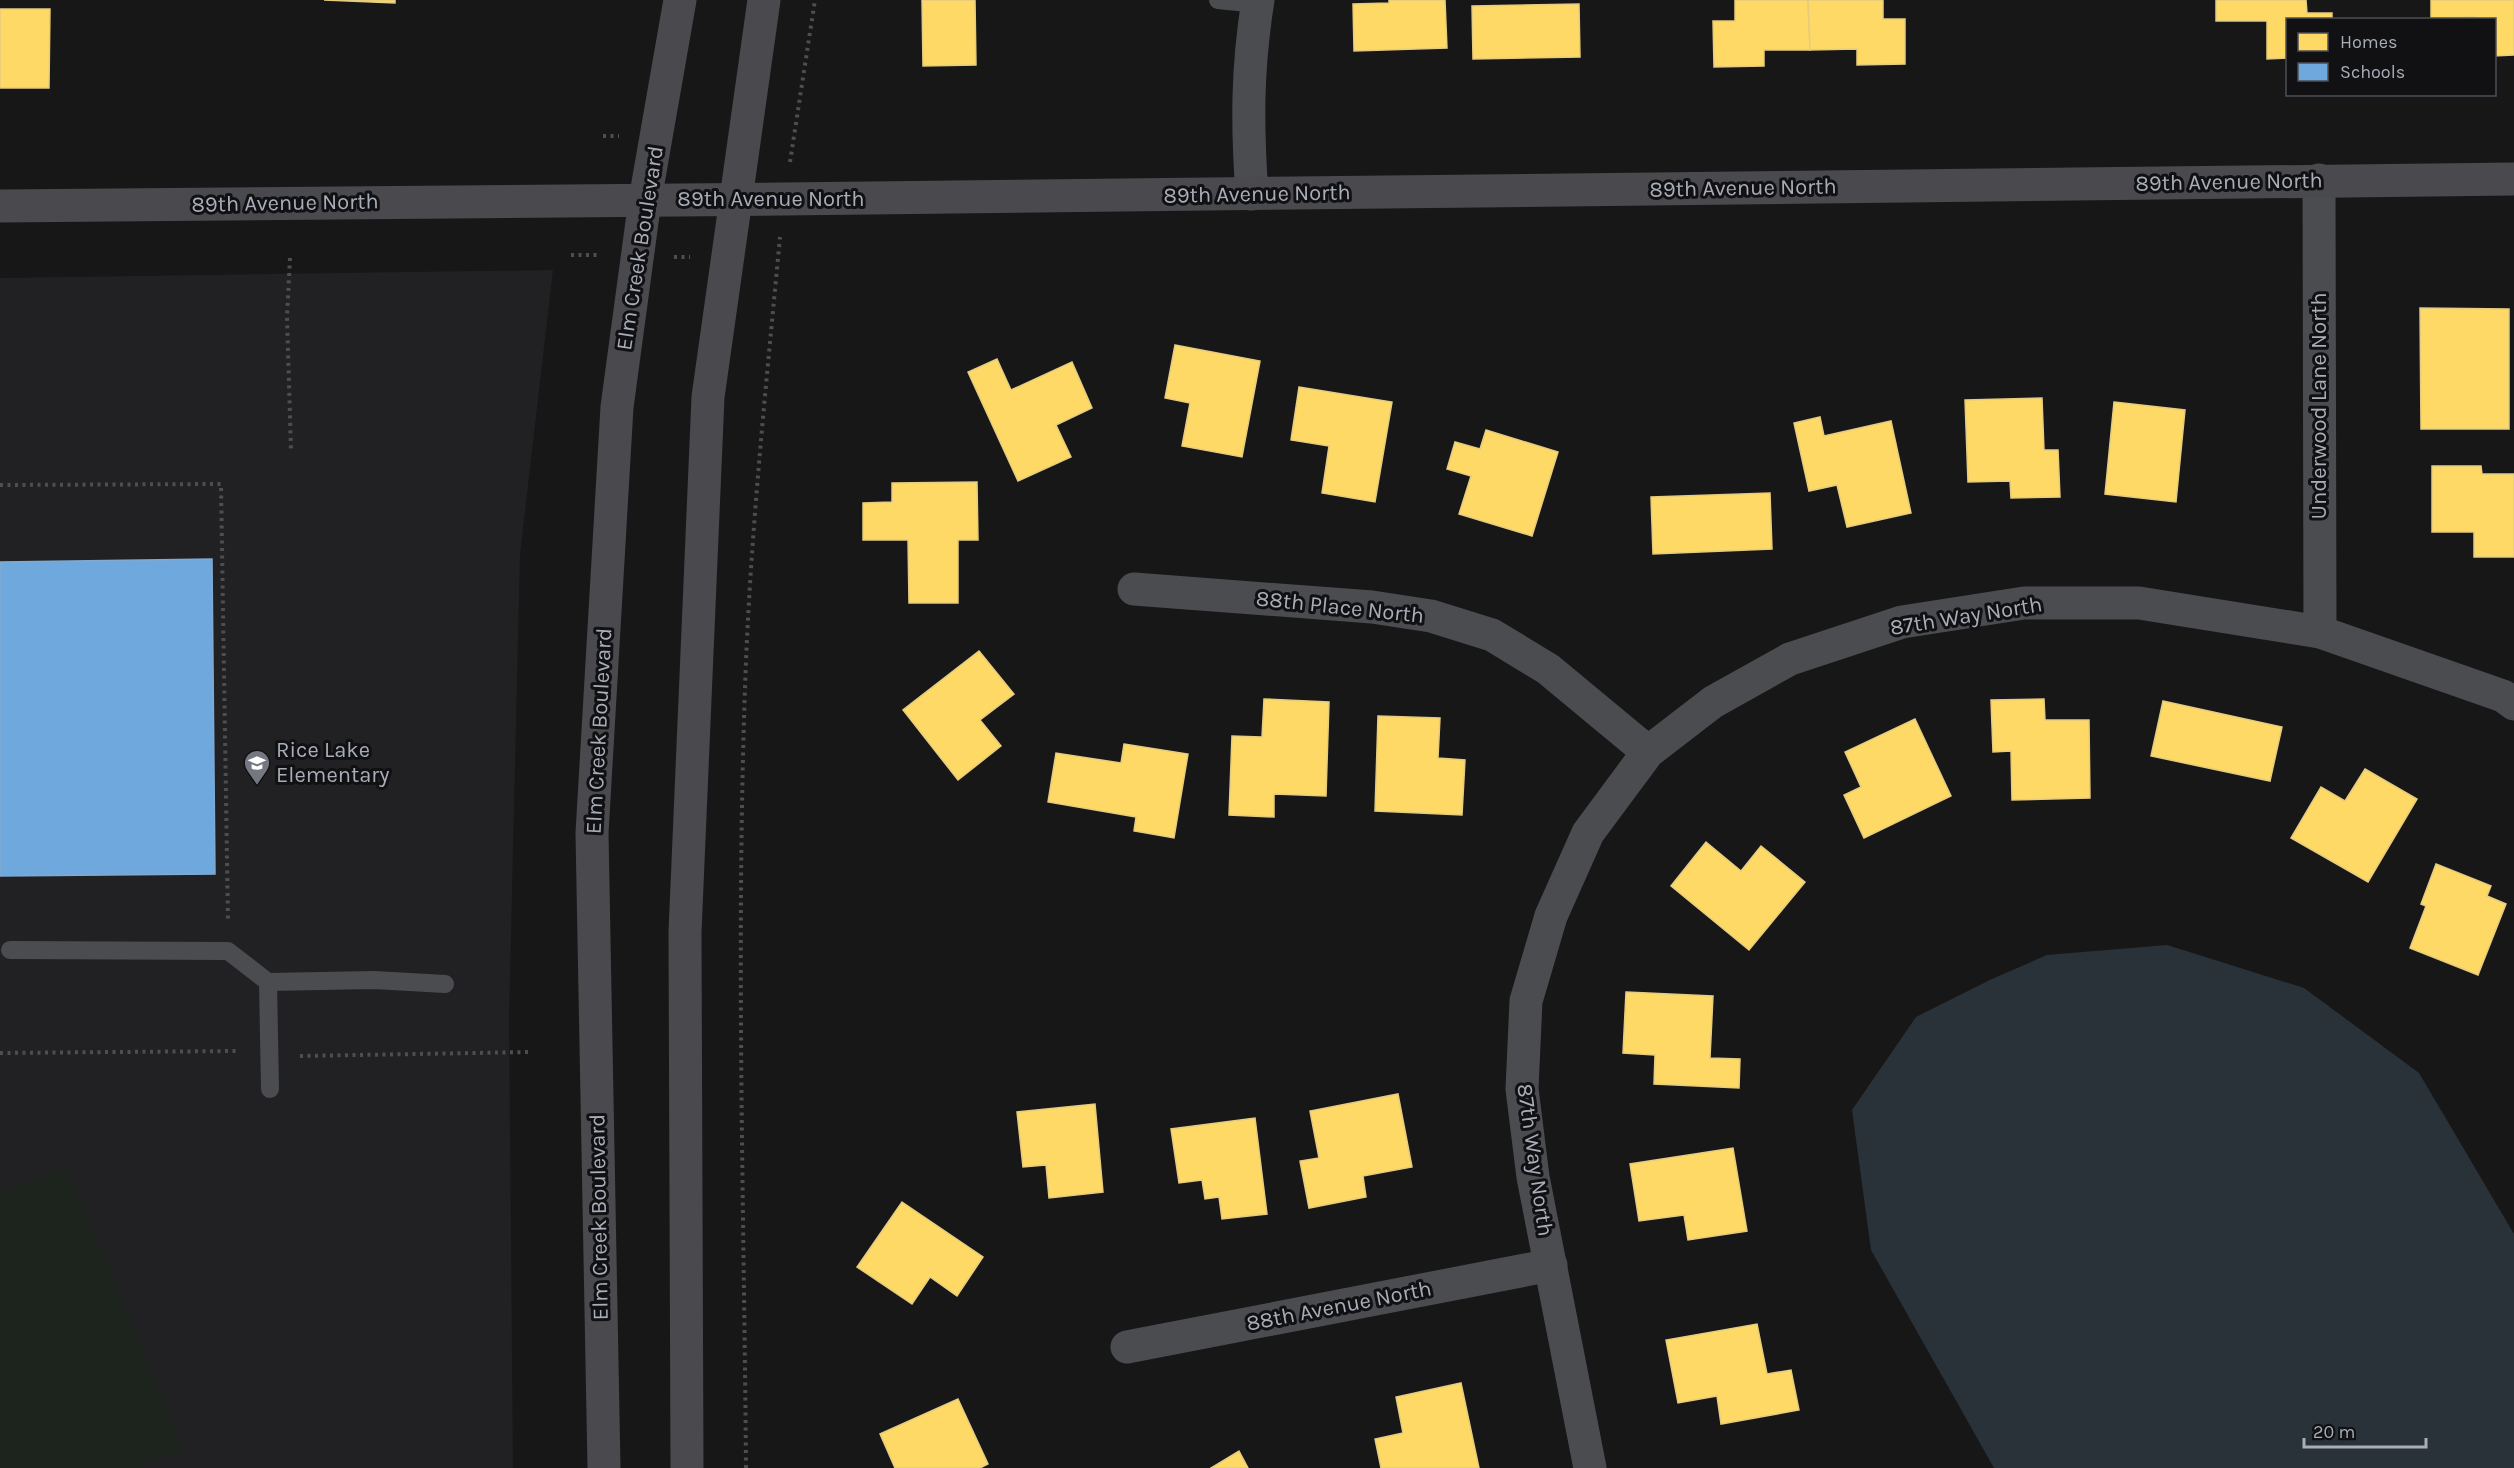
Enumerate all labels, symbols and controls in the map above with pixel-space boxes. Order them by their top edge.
legend [2286,18,2496,96]
text: Homes [2340,31,2397,53]
text: Schools [2340,61,2405,83]
street label: Elm Creek Boulevard [611,144,669,352]
street label: 89th Avenue North [2135,167,2323,197]
street label: 89th Avenue North [1649,173,1837,203]
street label: 89th Avenue North [1163,179,1351,209]
street label: 89th Avenue North [677,186,865,212]
street label: 89th Avenue North [191,188,379,218]
street label: Underwood Lane North [2306,293,2332,519]
street label: 88th Place North [1255,585,1425,629]
street label: 87th Way North [1888,591,2044,641]
street label: Elm Creek Boulevard [581,627,617,835]
place label: Rice Lake Elementary [276,737,390,788]
school or university icon: Rice Lake Elementary [242,748,272,786]
street label: 87th Way North [1511,1082,1559,1238]
street label: Elm Creek Boulevard [584,1113,614,1321]
street label: 88th Avenue North [1244,1275,1434,1337]
scale bar [2304,1411,2426,1449]
text: 20 m [2313,1421,2355,1443]

